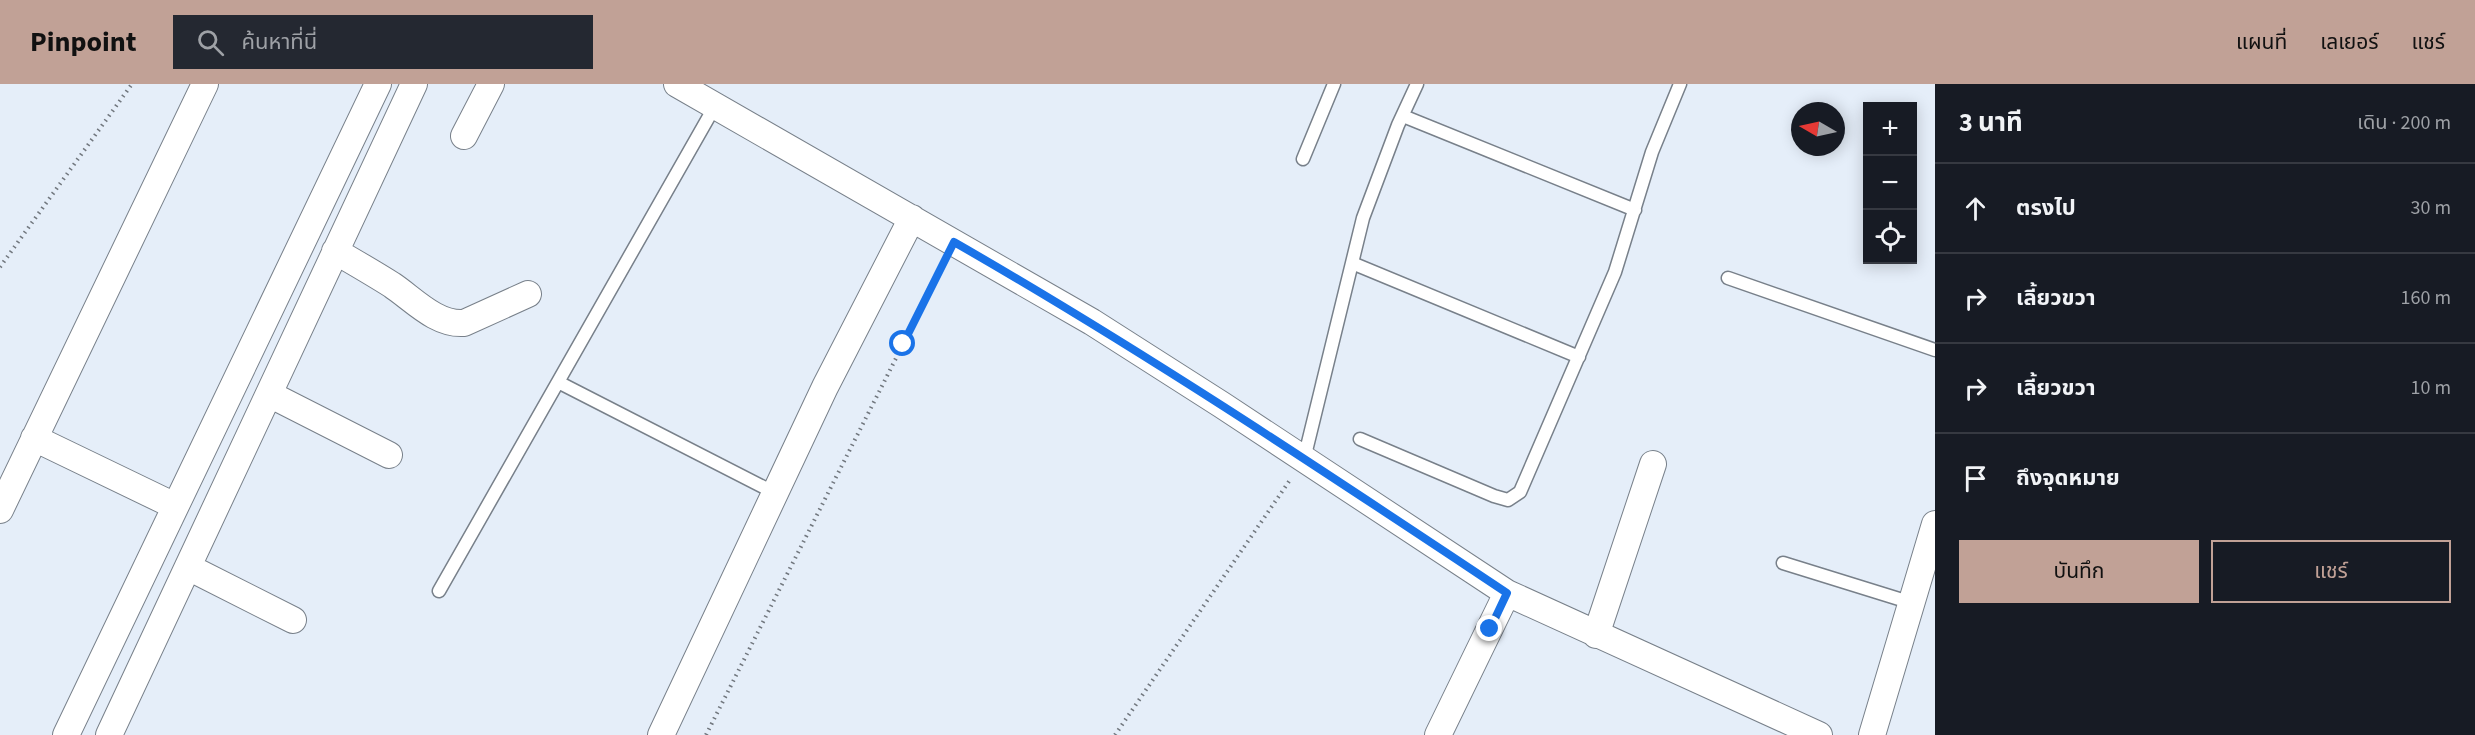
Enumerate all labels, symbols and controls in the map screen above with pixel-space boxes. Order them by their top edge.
search box [173,15,593,69]
text: Pinpoint [30,22,137,62]
icon: search [194,26,227,59]
text: ค้นหาที่นี่ [242,26,317,58]
text: แผนที่ [2236,27,2287,57]
text: เลเยอร์ [2320,27,2379,57]
text: แชร์ [2412,27,2445,57]
north arrow [1791,102,1845,156]
map controls [1863,102,1917,264]
button: + [1863,102,1917,156]
text: 3 นาที [1959,104,2023,141]
text: เดิน · 200 m [2357,109,2451,137]
button: − [1863,156,1917,210]
icon: ahead [1959,192,1992,225]
text: ตรงไป [2016,192,2076,224]
text: 30 m [2411,194,2451,222]
button: locate [1863,210,1917,264]
icon: right [1959,282,1992,315]
text: เลี้ยวขวา [2016,282,2096,314]
text: 160 m [2401,284,2451,312]
route start [889,330,915,356]
icon: right [1959,372,1992,405]
text: เลี้ยวขวา [2016,372,2096,404]
text: 10 m [2411,374,2451,402]
icon: arrive [1959,462,1992,495]
text: ถึงจุดหมาย [2016,462,2120,494]
button: บันทึก [1959,540,2199,603]
button: แชร์ [2211,540,2451,603]
route end [1476,615,1502,641]

